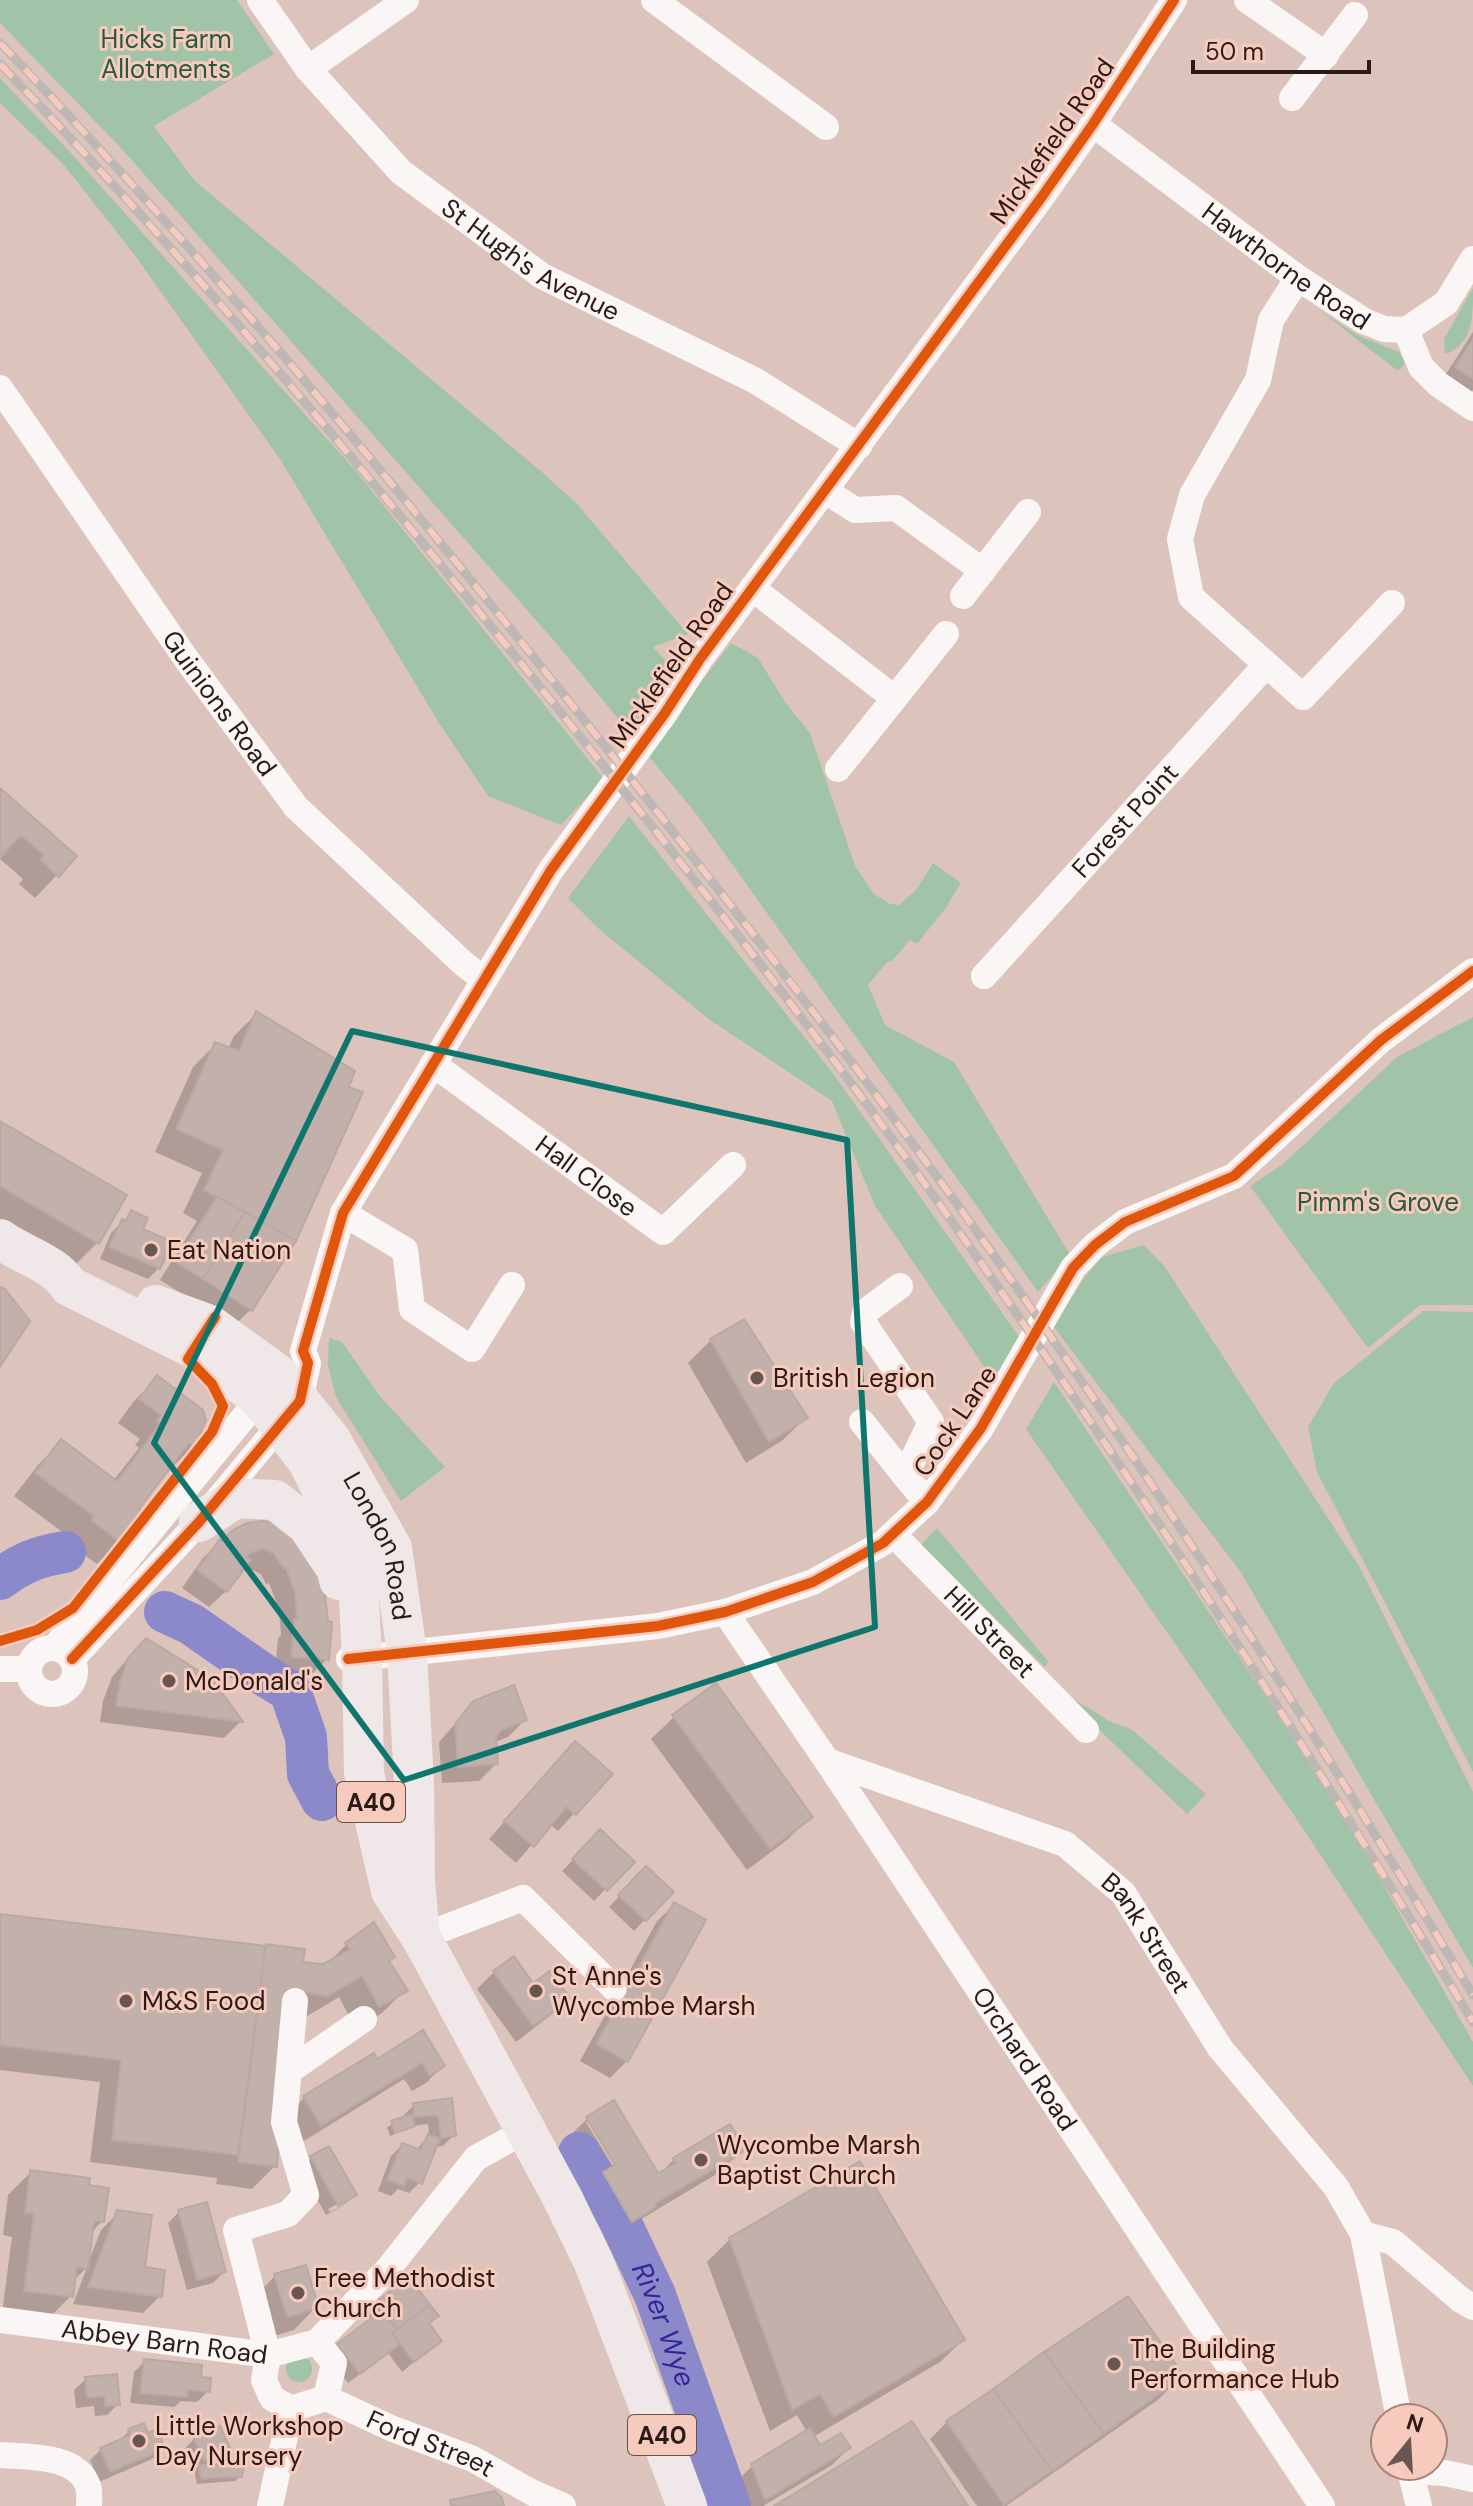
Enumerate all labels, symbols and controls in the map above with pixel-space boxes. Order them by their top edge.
park label: Hicks Farm Allotments [100,22,232,86]
scale bar [1193,24,1369,74]
text: 50 m [1205,36,1264,67]
street label: Micklefield Road [982,51,1122,231]
street label: St Hugh's Avenue [435,191,626,329]
street label: Hawthorne Road [1195,195,1377,338]
street label: Micklefield Road [601,575,741,755]
street label: Guinions Road [155,624,284,783]
street label: Forest Point [1064,756,1186,885]
street label: Hall Close [529,1127,644,1225]
park label: Pimm's Grove [1297,1185,1459,1219]
place label: Eat Nation [167,1233,291,1267]
marker: Eat Nation [142,1241,160,1259]
street label: Cock Lane [906,1359,1004,1483]
place label: British Legion [773,1361,935,1395]
marker: British Legion [748,1369,766,1387]
street label: London Road [335,1466,419,1622]
street label: Hill Street [937,1579,1042,1685]
place label: McDonald's [185,1664,323,1698]
marker: McDonald's [160,1672,178,1690]
road number: A40 [337,1782,405,1822]
street label: Bank Street [1094,1865,1199,2000]
place label: St Anne's Wycombe Marsh [552,1959,755,2023]
street label: Orchard Road [965,1980,1085,2137]
marker: St Anne's Wycombe Marsh [527,1982,545,2000]
place label: M&S Food [142,1984,265,2018]
marker: M&S Food [117,1992,135,2010]
place label: Wycombe Marsh Baptist Church [717,2128,920,2192]
marker: Wycombe Marsh Baptist Church [692,2151,710,2169]
water label: River Wye [623,2256,705,2392]
place label: Free Methodist Church [314,2261,495,2325]
marker: Free Methodist Church [289,2284,307,2302]
street label: Abbey Barn Road [60,2311,270,2372]
place label: The Building Performance Hub [1130,2332,1340,2396]
marker: The Building Performance Hub [1105,2355,1123,2373]
street label: Ford Street [361,2402,501,2485]
north arrow [1369,2402,1449,2482]
text: N [1403,2407,1427,2440]
place label: Little Workshop Day Nursery [155,2409,344,2473]
road number: A40 [628,2415,696,2455]
marker: Little Workshop Day Nursery [130,2432,148,2450]

